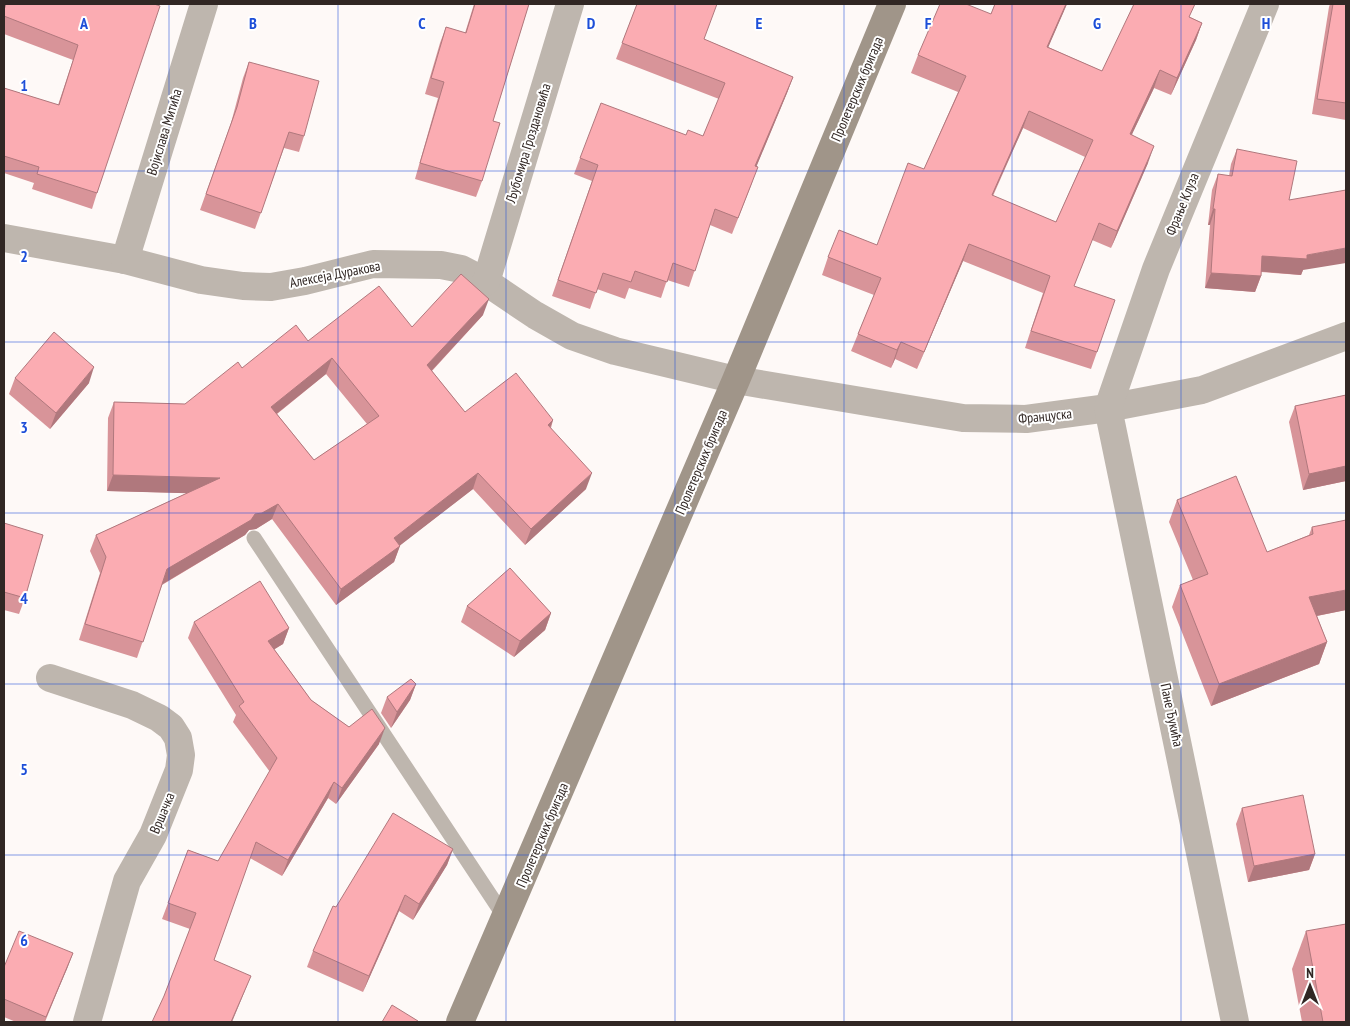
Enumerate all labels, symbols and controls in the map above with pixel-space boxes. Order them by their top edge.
text: A [79,13,89,33]
text: B [249,13,257,33]
text: C [418,13,426,33]
text: D [587,13,596,33]
text: E [756,13,763,33]
text: F [925,13,932,33]
text: G [1093,13,1101,33]
text: H [1262,13,1270,33]
street label: Пролетерских бригада [827,34,887,144]
text: 1 [20,75,28,95]
street label: Љубомира Гроздановића [501,81,555,206]
street label: Војислава Митића [142,86,186,178]
street label: Фрање Клуза [1161,170,1203,238]
text: 2 [20,246,28,266]
street label: Алексеја Дуракова [288,256,382,292]
street label: Француска [1017,404,1073,428]
street label: Пролетерских бригада [671,407,731,517]
text: 3 [20,417,28,437]
text: 4 [20,588,28,608]
street label: Пане Ђукића [1157,682,1187,748]
text: 5 [20,759,28,779]
street label: Пролетерских бригада [512,780,572,890]
street label: Вршачка [145,790,179,836]
text: 6 [20,930,28,950]
north arrow [1285,961,1335,1011]
text: N [1306,964,1314,982]

